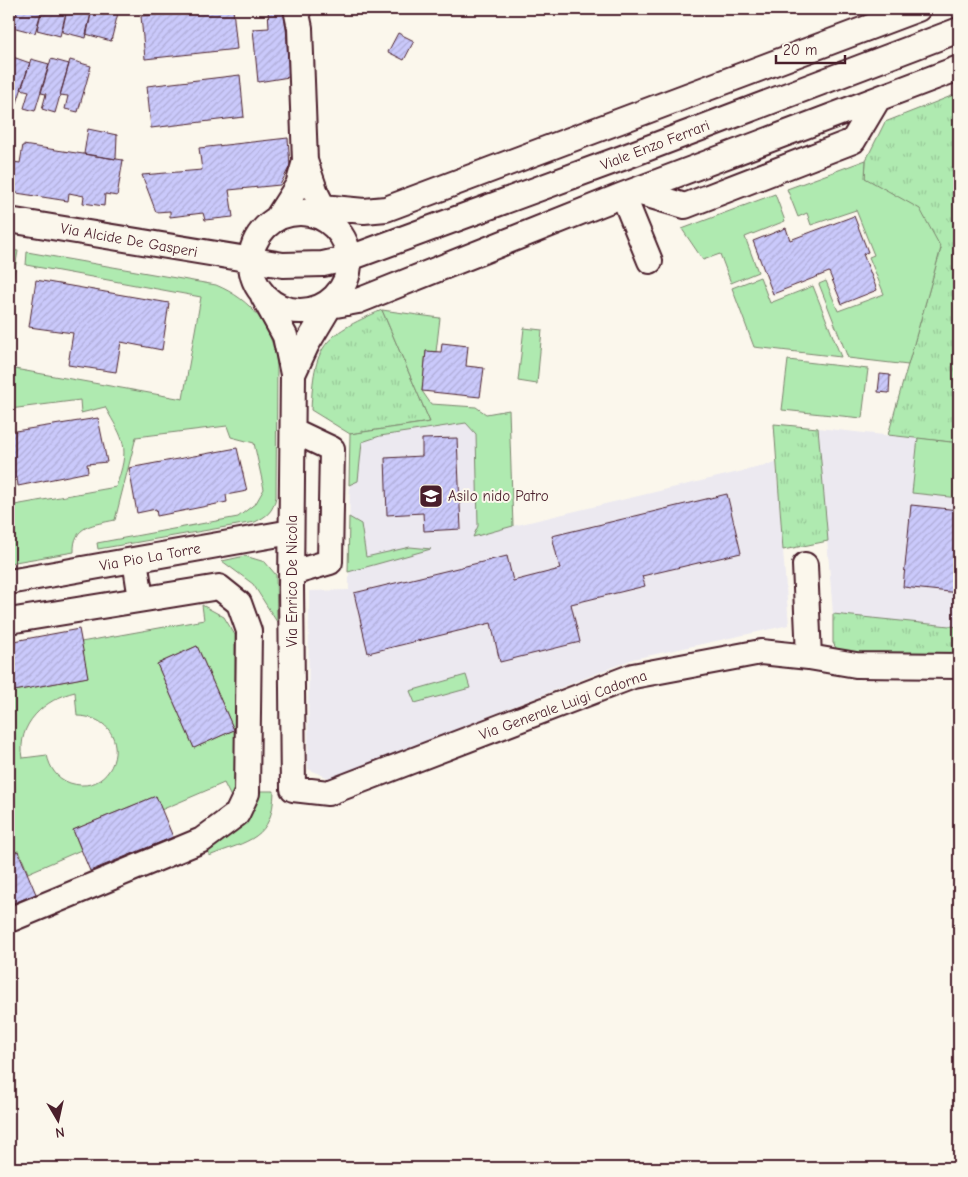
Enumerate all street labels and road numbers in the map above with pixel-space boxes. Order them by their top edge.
street label: Viale Enzo Ferrari [598,116,712,174]
street label: Via Alcide De Gasperi [59,219,199,261]
street label: Via Enrico De Nicola [283,515,301,647]
street label: Via Pio La Torre [98,539,202,575]
street label: Via Generale Luigi Cadorna [477,666,649,744]

